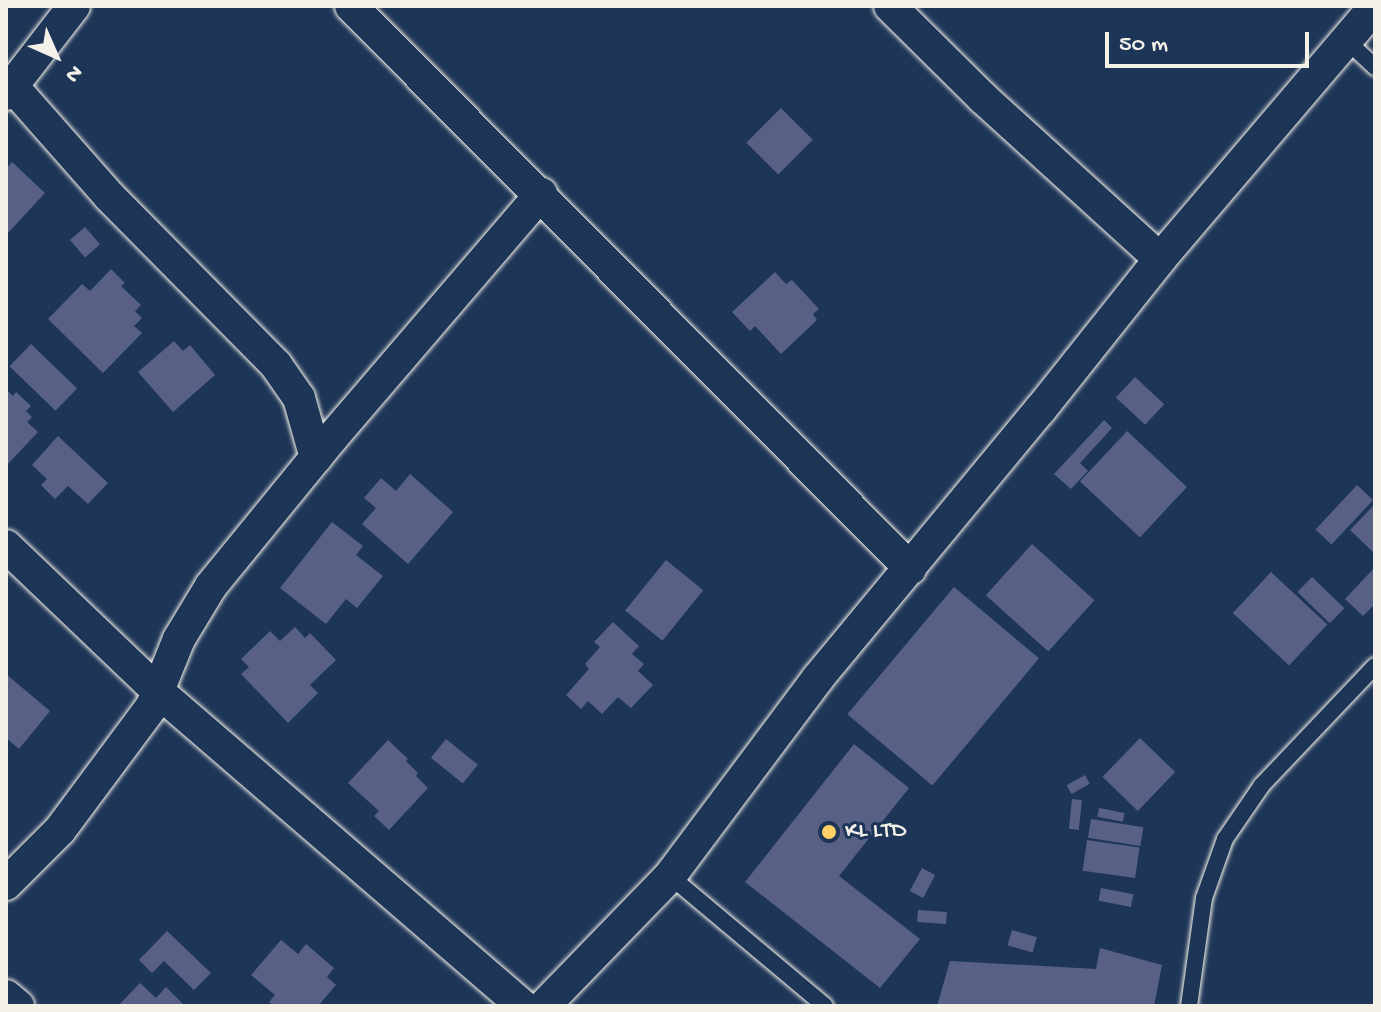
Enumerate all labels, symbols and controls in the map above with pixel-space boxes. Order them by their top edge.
north arrow [16,16,96,96]
scale bar [1109,16,1313,66]
text: 50 m [1119,31,1168,60]
text: N [59,59,87,87]
place label: KL LTD [845,818,906,846]
marker: KL LTD [820,823,838,841]

